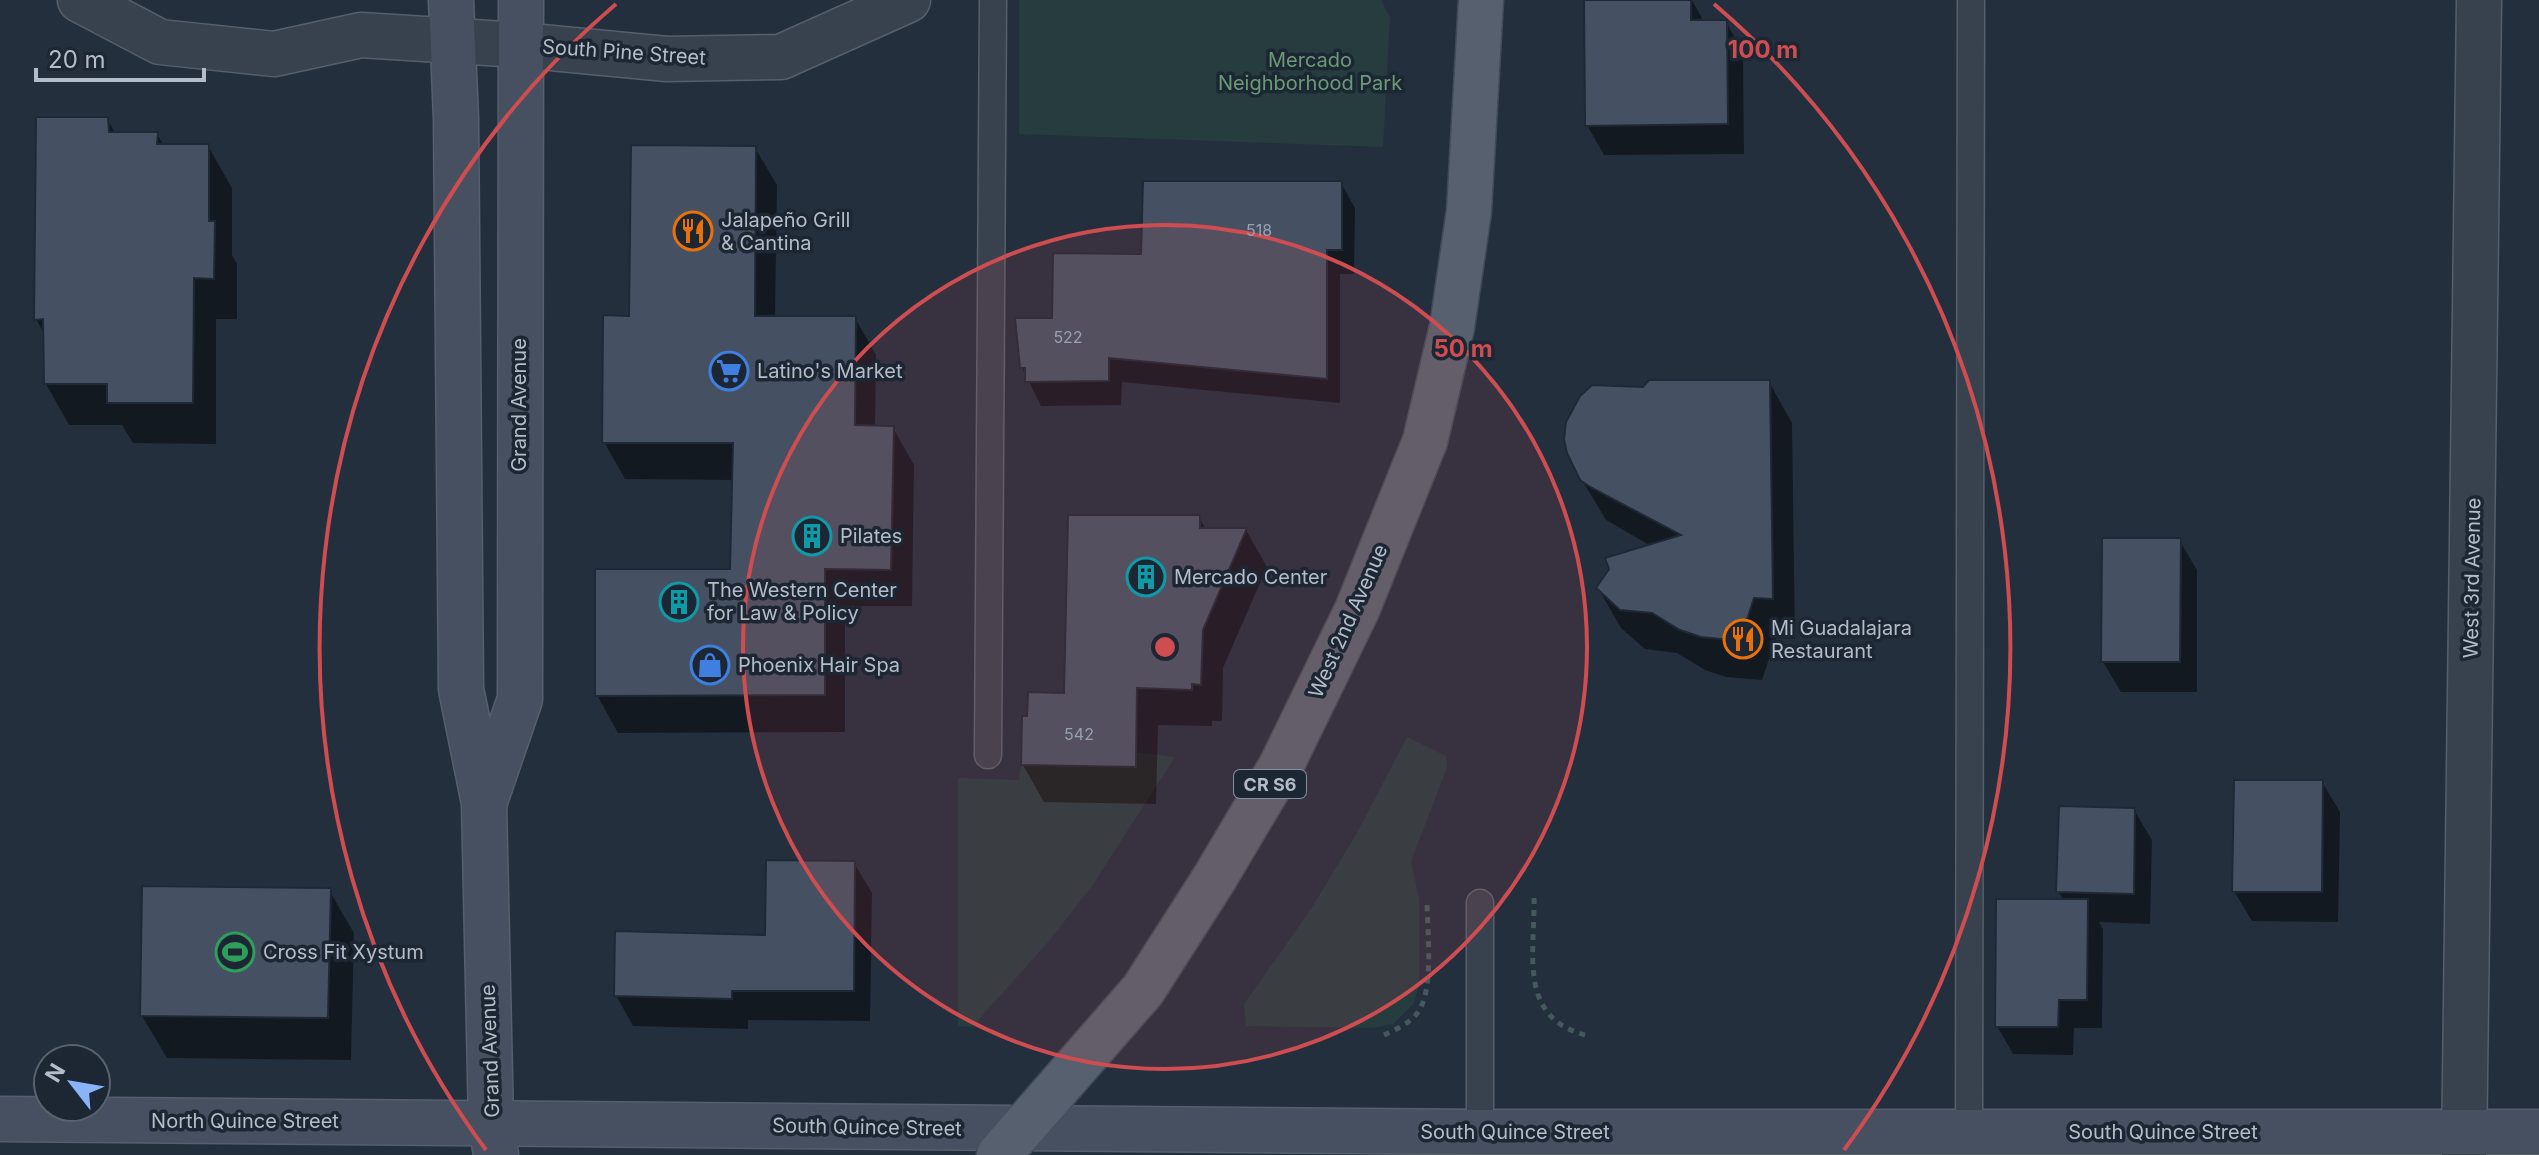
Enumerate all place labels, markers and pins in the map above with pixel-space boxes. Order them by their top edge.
place label: Jalapeño Grill & Cantina [721,208,850,255]
restaurant icon: Jalapeño Grill & Cantina [672,210,714,252]
supermarket icon: Latino's Market [708,350,750,392]
place label: Latino's Market [757,359,903,383]
building icon: Pilates [791,515,833,557]
place label: Pilates [840,524,902,548]
building icon: Mercado Center [1125,556,1167,598]
place label: Mercado Center [1174,565,1328,589]
place label: The Western Center for Law & Policy [707,578,897,625]
building icon: The Western Center for Law & Policy [658,581,700,623]
place label: Mi Guadalajara Restaurant [1771,616,1912,663]
restaurant icon: Mi Guadalajara Restaurant [1722,618,1764,660]
centre of rings [1151,633,1179,661]
shop icon: Phoenix Hair Spa [689,644,731,686]
place label: Phoenix Hair Spa [738,653,900,677]
sports icon: Cross Fit Xystum [214,931,256,973]
place label: Cross Fit Xystum [263,940,424,964]

